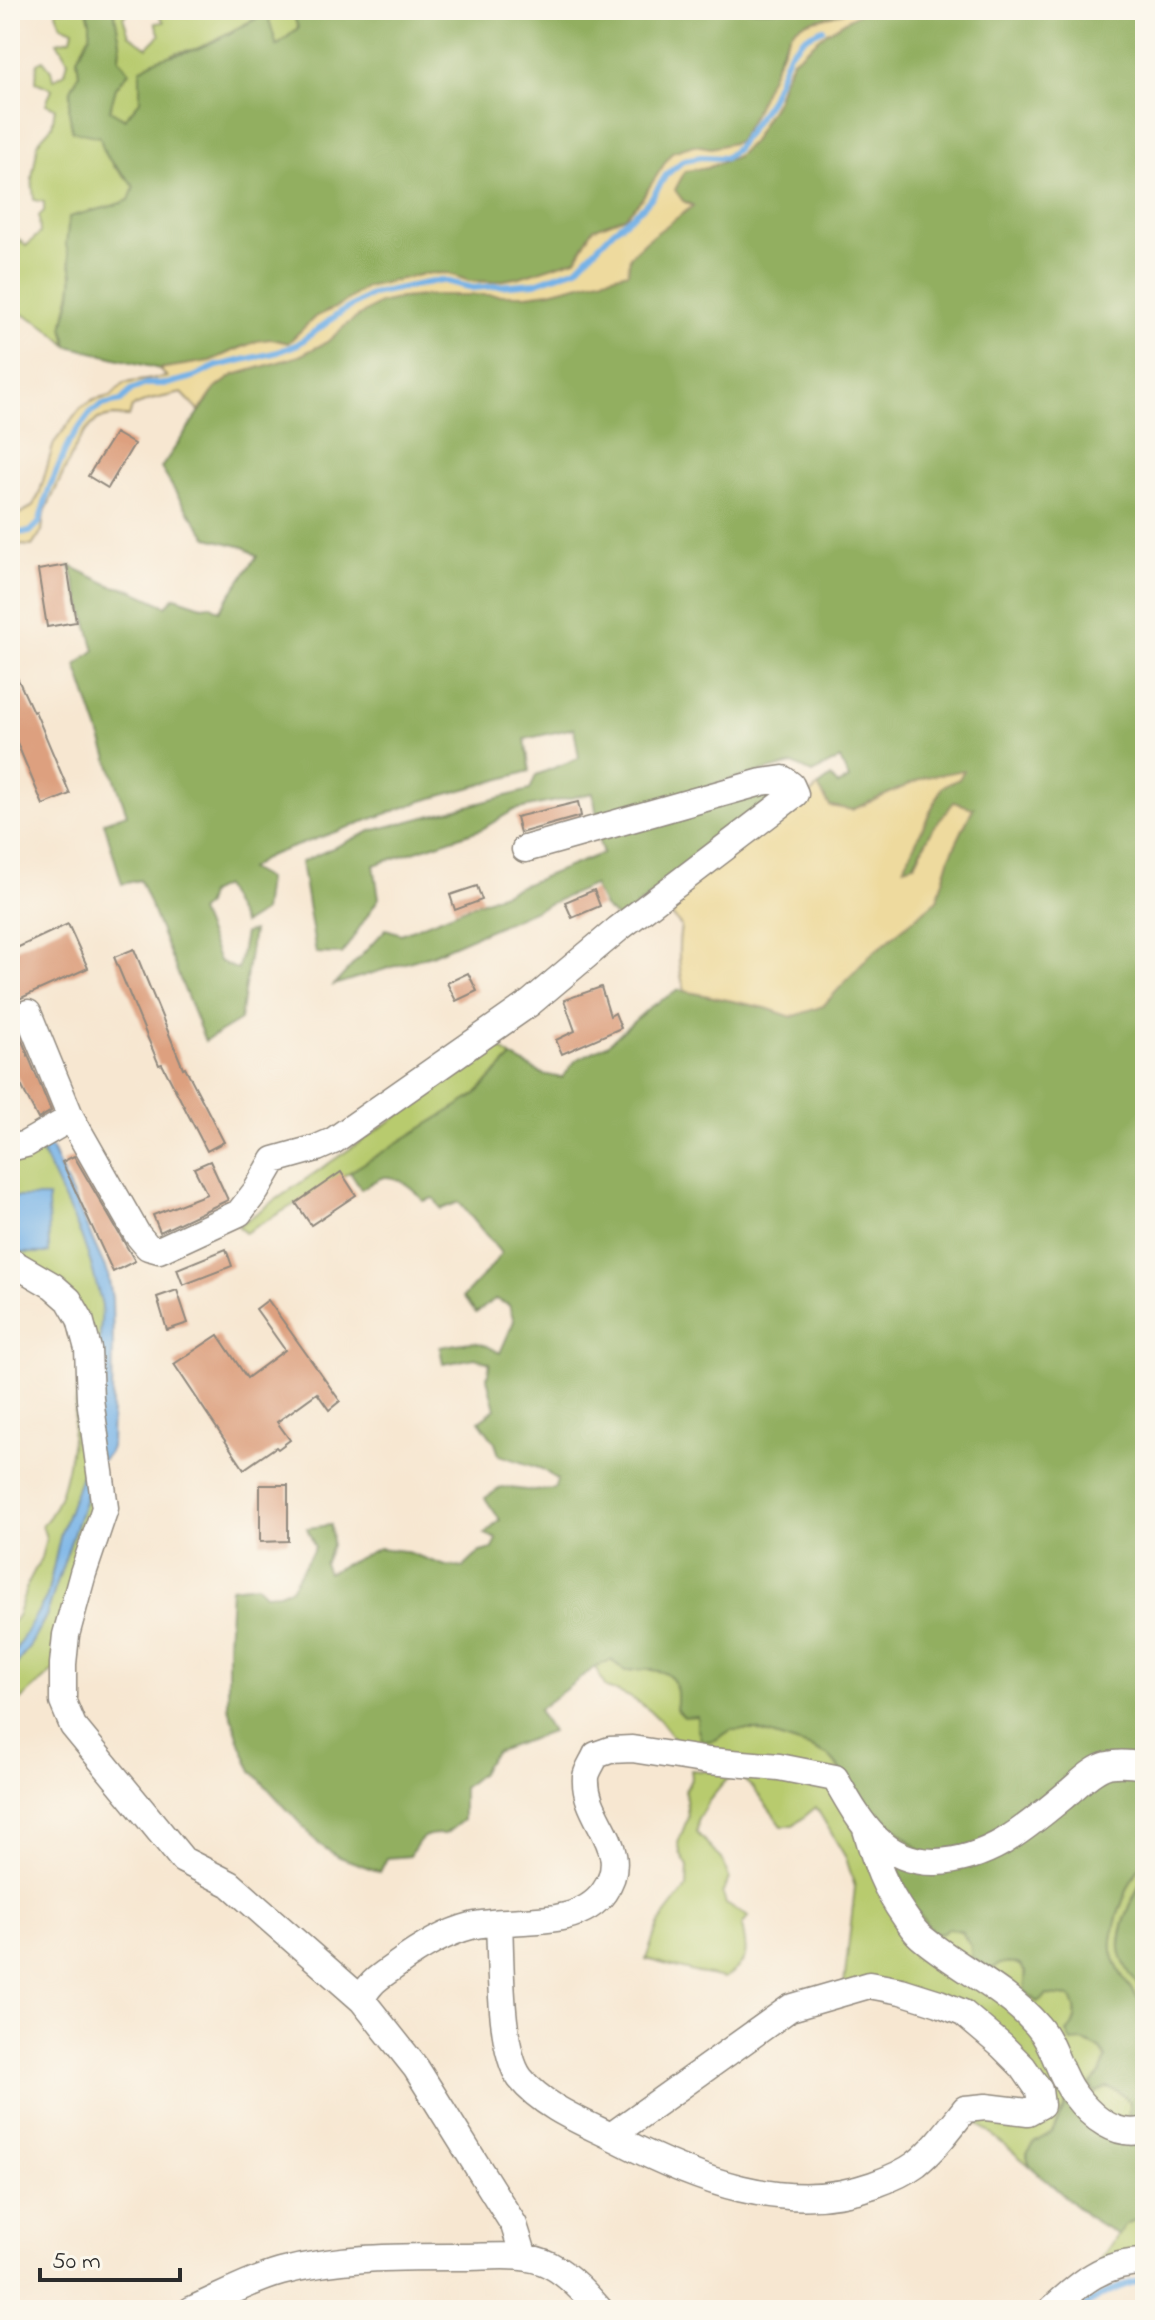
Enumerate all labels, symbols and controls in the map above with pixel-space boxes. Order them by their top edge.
scale bar [40,2232,180,2282]
text: 50 m [52,2245,101,2280]

